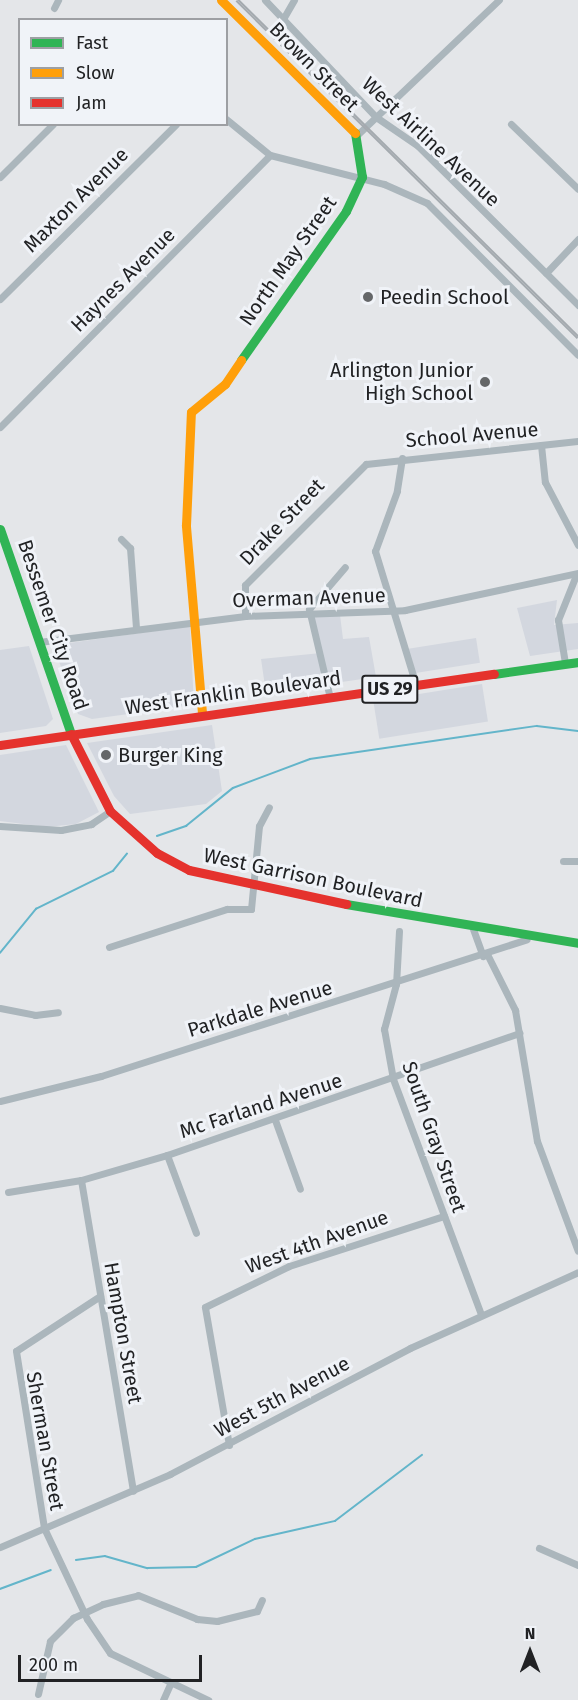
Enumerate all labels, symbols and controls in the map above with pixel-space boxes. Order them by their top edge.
street label: Brown Street [264,17,364,117]
legend [18,18,228,126]
text: Fast [76,32,108,54]
text: Slow [76,62,114,84]
street label: West Airline Avenue [357,72,505,212]
text: Jam [76,92,107,114]
street label: Maxton Avenue [19,143,133,257]
street label: North May Street [234,192,342,330]
street label: Haynes Avenue [66,223,180,337]
place label: Peedin School [380,285,509,309]
marker: Peedin School [361,290,375,304]
place label: Arlington Junior High School [330,358,473,405]
marker: Arlington Junior High School [478,375,492,389]
street label: School Avenue [405,417,539,453]
street label: Drake Street [235,474,329,570]
street label: Bessemer City Road [13,537,93,713]
street label: Overman Avenue [232,583,386,613]
street label: West Franklin Boulevard [123,666,343,720]
road number: US 29 [360,674,420,704]
place label: Burger King [118,743,223,767]
marker: Burger King [99,748,113,762]
street label: West Garrison Boulevard [201,843,425,913]
street label: Parkdale Avenue [185,976,335,1042]
street label: South Gray Street [397,1058,471,1216]
street label: Mc Farland Avenue [177,1068,345,1144]
street label: West 4th Avenue [242,1205,392,1279]
street label: Hampton Street [99,1260,147,1406]
street label: West 5th Avenue [210,1351,354,1443]
street label: Sherman Street [21,1370,69,1512]
north arrow [500,1622,560,1682]
text: N [525,1624,535,1643]
scale bar [21,1643,206,1681]
text: 200 m [29,1654,78,1676]

